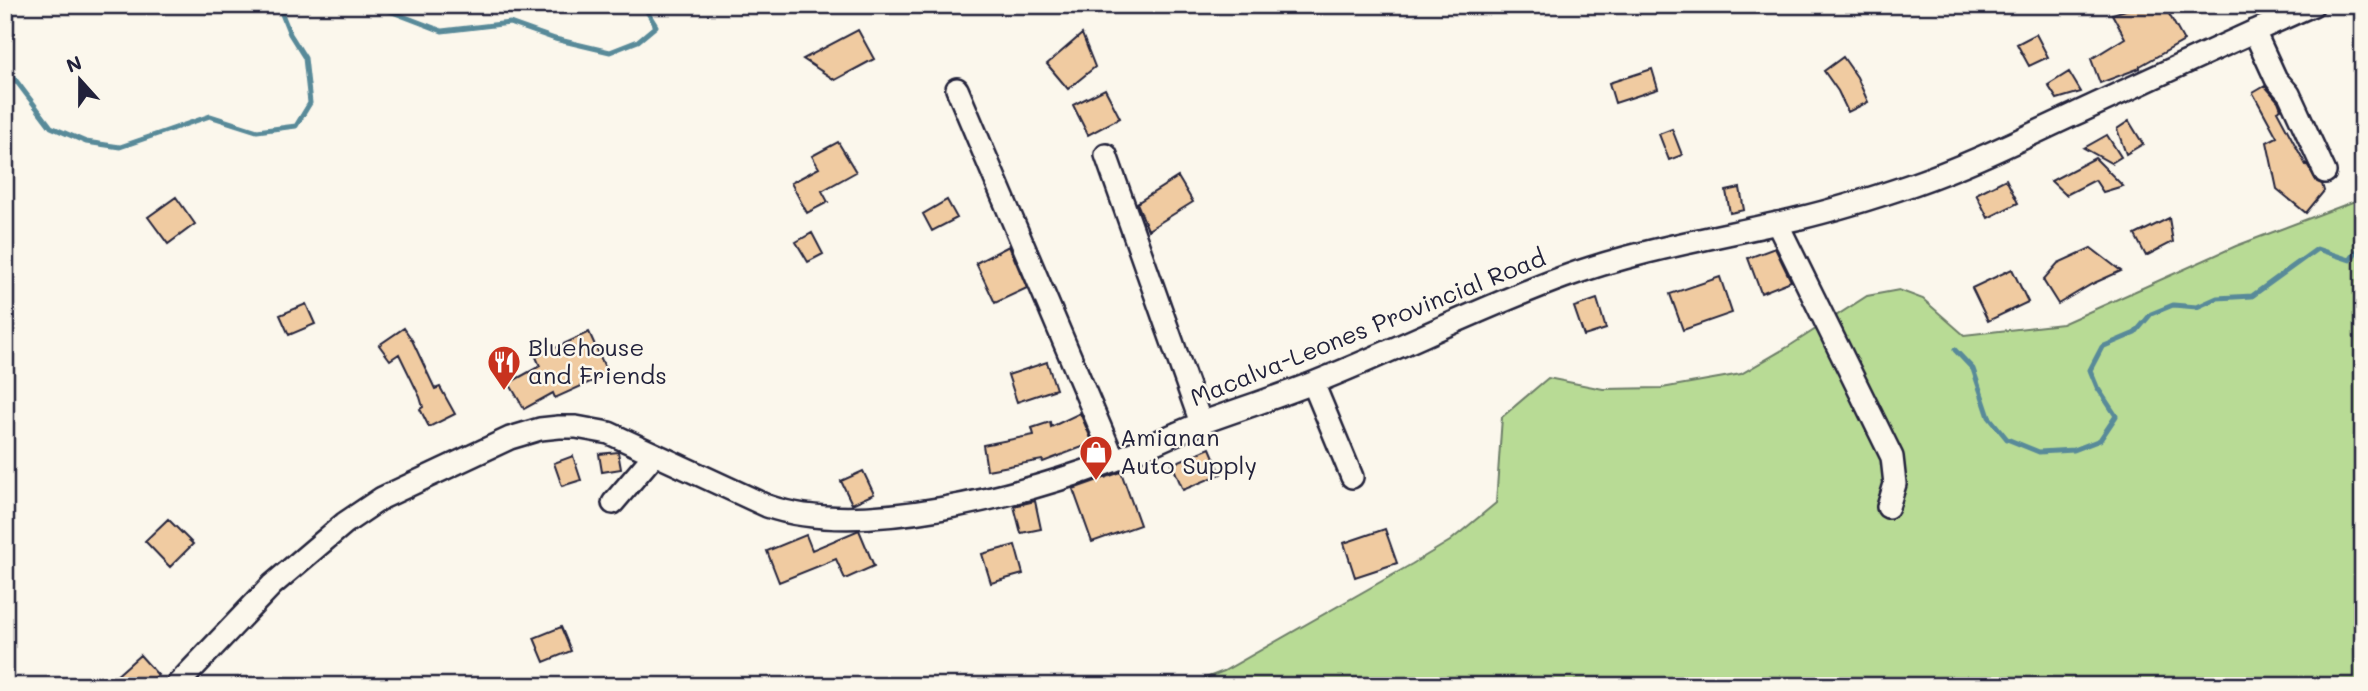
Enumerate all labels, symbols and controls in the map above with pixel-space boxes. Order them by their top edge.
north arrow [46,46,116,116]
text: N [63,49,85,78]
street label: Macalva-Leones Provincial Road [1185,241,1550,412]
place label: Bluehouse and Friends [528,331,667,390]
restaurant icon: Bluehouse and Friends [485,343,523,392]
place label: Amianan Auto Supply [1120,421,1257,480]
shop icon: Amianan Auto Supply [1077,433,1115,482]

